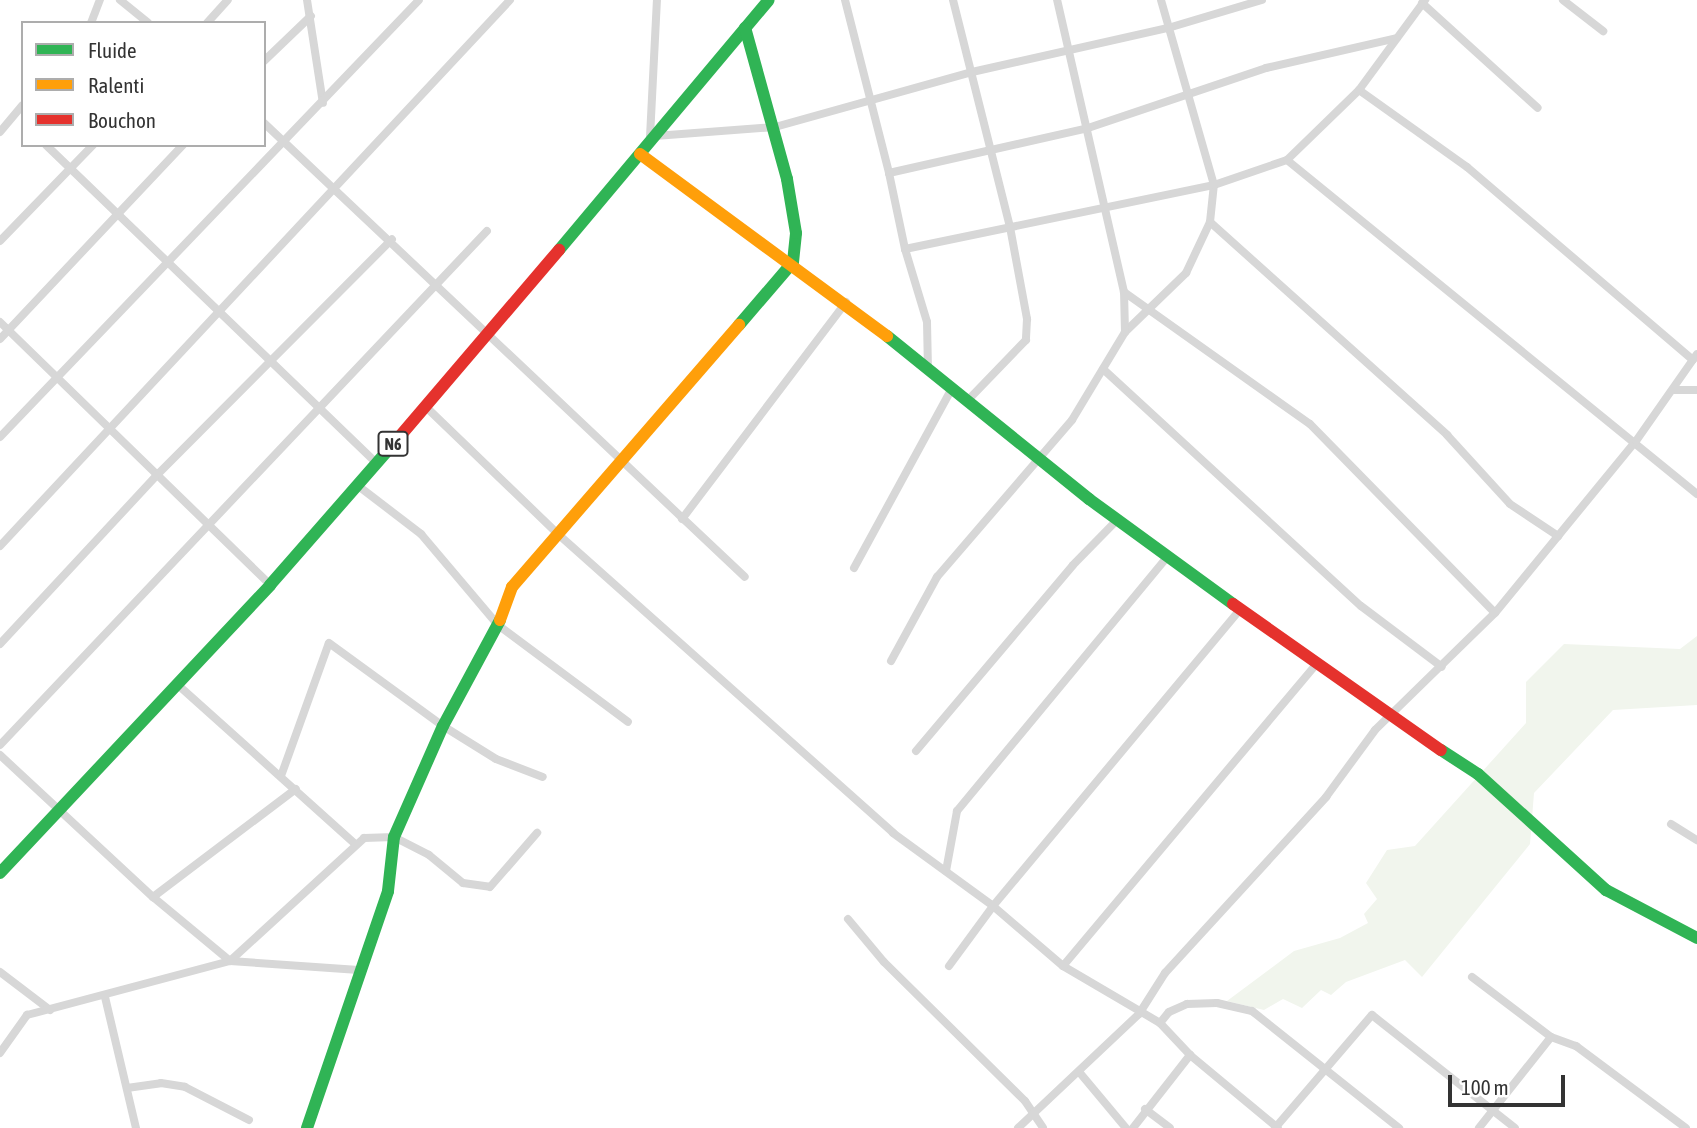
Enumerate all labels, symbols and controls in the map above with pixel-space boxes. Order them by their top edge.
legend [21,21,266,147]
text: Fluide [88,38,137,62]
text: Ralenti [88,73,144,97]
text: Bouchon [88,108,156,132]
road number: N6 [377,432,409,457]
scale bar [1452,1062,1569,1106]
text: 100 m [1461,1075,1509,1099]

